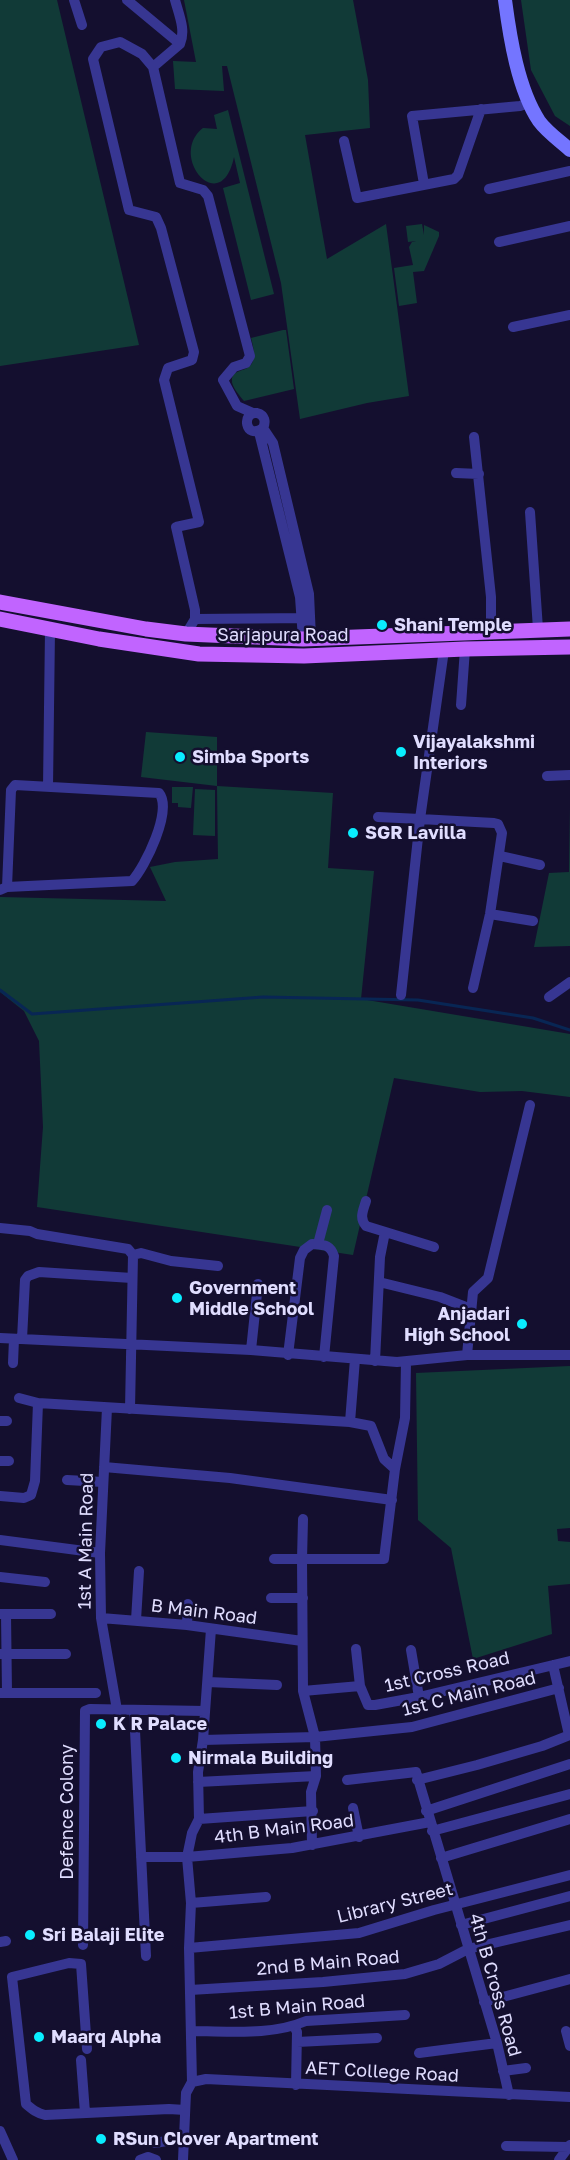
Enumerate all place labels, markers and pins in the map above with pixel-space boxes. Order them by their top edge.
place label: Shani Temple [394,614,512,636]
marker: Shani Temple [375,618,389,632]
place label: Vijayalakshmi Interiors [413,731,535,774]
marker: Vijayalakshmi Interiors [394,745,408,759]
place label: Simba Sports [192,746,309,768]
marker: Simba Sports [173,750,187,764]
place label: SGR Lavilla [365,822,466,844]
marker: SGR Lavilla [346,826,360,840]
place label: Government Middle School [189,1277,314,1320]
marker: Government Middle School [170,1291,184,1305]
place label: Anjadari High School [404,1303,510,1346]
marker: Anjadari High School [515,1317,529,1331]
place label: K R Palace [113,1713,207,1735]
marker: K R Palace [94,1717,108,1731]
place label: Nirmala Building [188,1747,333,1769]
marker: Nirmala Building [169,1751,183,1765]
place label: Sri Balaji Elite [42,1924,164,1946]
marker: Sri Balaji Elite [23,1928,37,1942]
place label: Maarq Alpha [51,2026,161,2048]
marker: Maarq Alpha [32,2030,46,2044]
place label: RSun Clover Apartment [113,2128,318,2150]
marker: RSun Clover Apartment [94,2132,108,2146]

